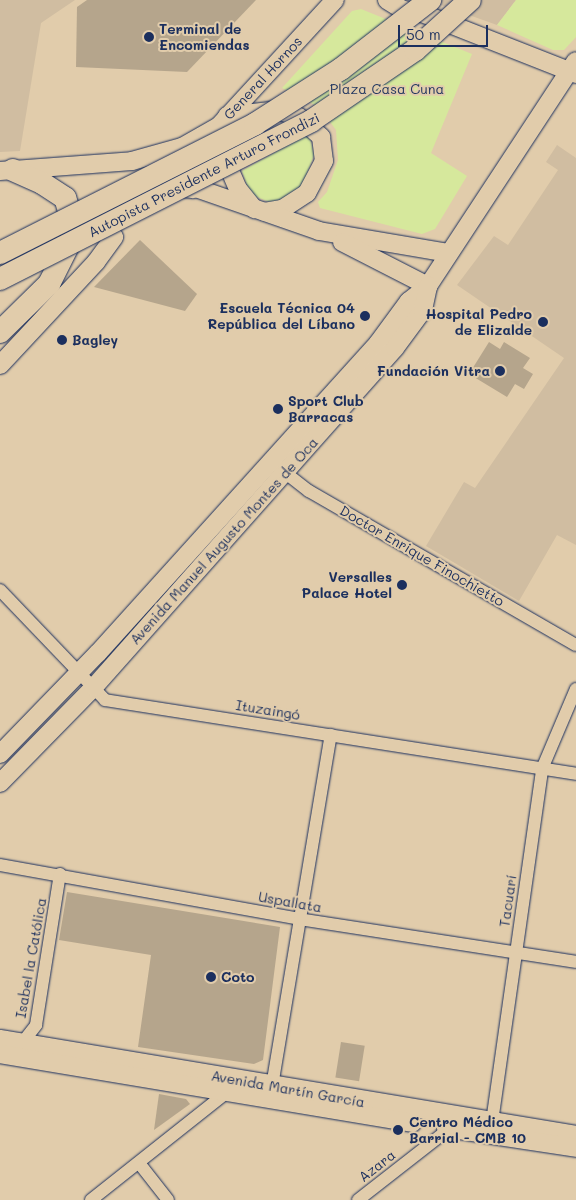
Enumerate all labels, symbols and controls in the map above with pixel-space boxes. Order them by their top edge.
scale bar [401,15,491,47]
place label: Terminal de Encomiendas [159,21,250,54]
text: 50 m [406,24,441,44]
marker: Terminal de Encomiendas [143,31,155,43]
street label: General Hornos [220,33,306,123]
park label: Plaza Casa Cuna [330,81,444,97]
street label: Autopista Presidente Arturo Frondizi [86,109,322,241]
place label: Escuela Técnica 04 República del Líbano [208,300,355,332]
place label: Hospital Pedro de Elizalde [425,306,532,338]
marker: Escuela Técnica 04 República del Líbano [359,310,371,322]
marker: Hospital Pedro de Elizalde [536,315,550,329]
place label: Bagley [72,332,118,348]
marker: Bagley [56,334,68,346]
place label: Fundación Vitra [377,363,490,379]
marker: Fundación Vitra [494,365,506,377]
place label: Sport Club Barracas [288,393,364,426]
marker: Sport Club Barracas [272,403,284,415]
street label: Avenida Manuel Augusto Montes de Oca [127,434,321,648]
street label: Doctor Enrique Finochietto [337,502,507,610]
place label: Versalles Palace Hotel [302,569,392,602]
marker: Versalles Palace Hotel [396,579,408,591]
street label: Ituzaingó [235,697,301,723]
street label: Tacuarí [496,874,520,928]
street label: Uspallata [257,888,323,916]
street label: Isabel la Católica [12,897,50,1019]
place label: Coto [221,969,255,985]
marker: Coto [205,971,217,983]
street label: Avenida Martín García [210,1067,366,1111]
place label: Centro Médico Barrial - CMB 10 [409,1114,526,1146]
marker: Centro Médico Barrial - CMB 10 [391,1123,405,1137]
street label: Azara [355,1146,399,1186]

